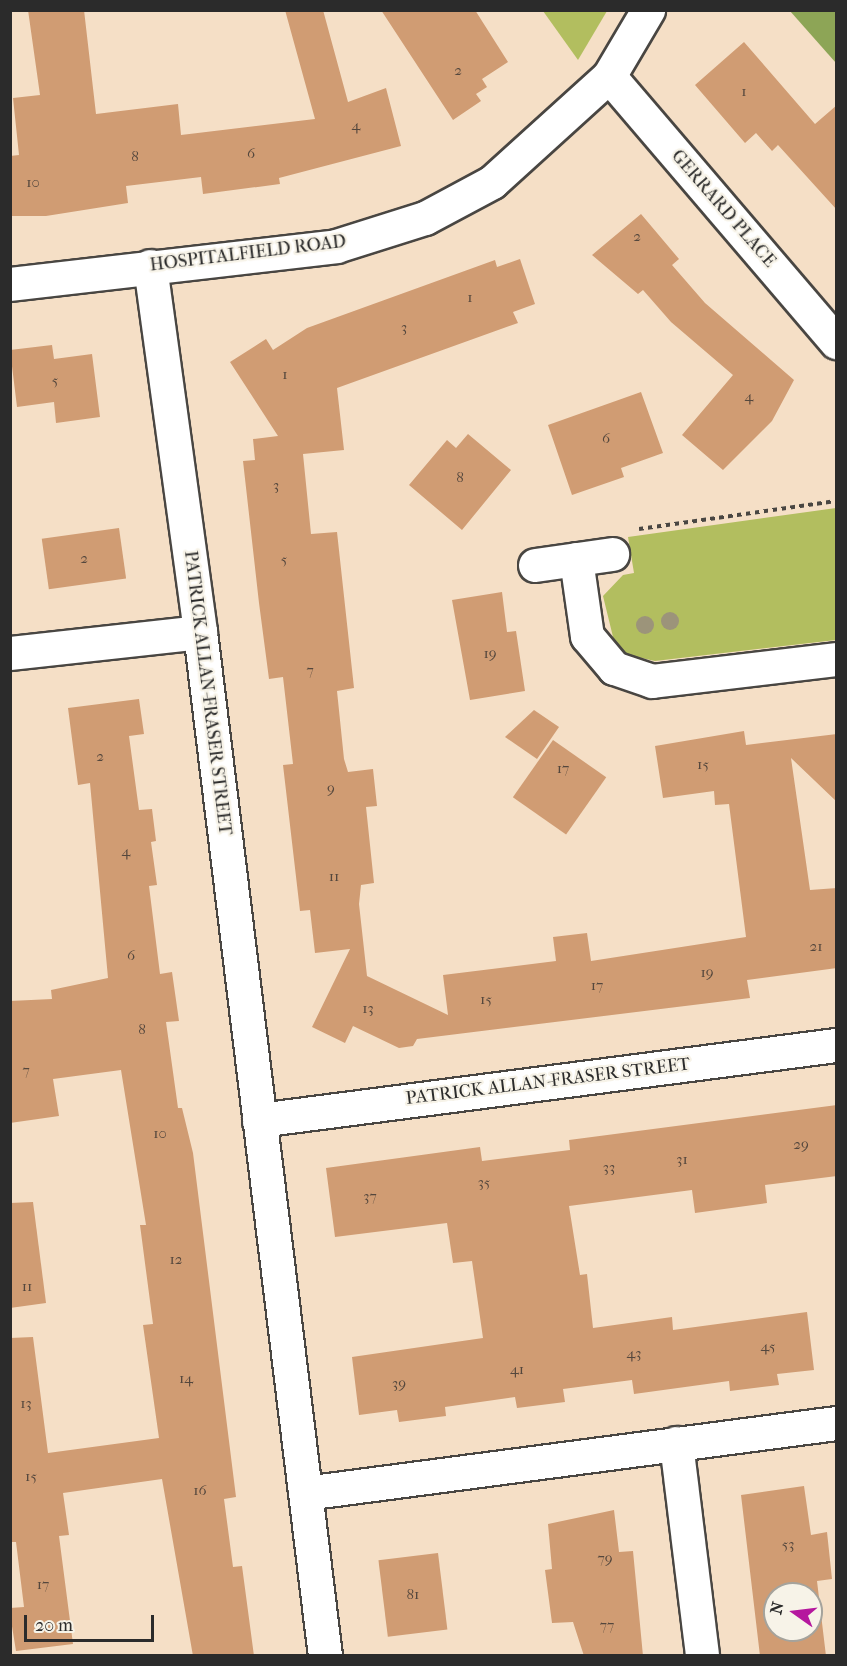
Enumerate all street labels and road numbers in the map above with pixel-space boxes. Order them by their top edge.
street label: GERRARD PLACE [666,146,780,272]
street label: HOSPITALFIELD ROAD [149,231,347,277]
street label: PATRICK ALLAN-FRASER STREET [179,550,235,836]
street label: PATRICK ALLAN-FRASER STREET [405,1054,691,1110]

